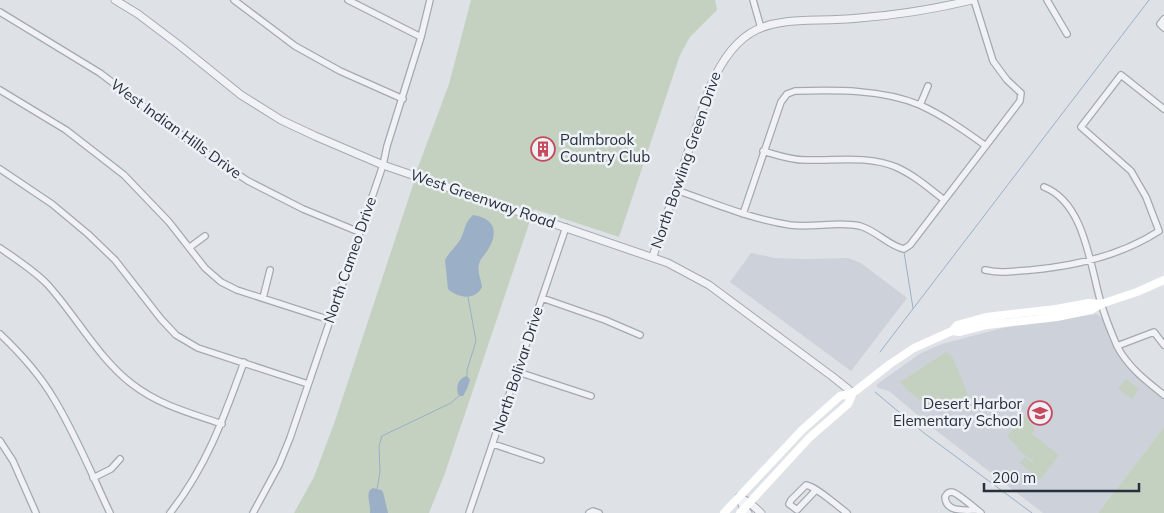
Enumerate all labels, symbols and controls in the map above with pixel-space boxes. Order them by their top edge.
street label: North Bowling Green Drive [646,69,725,251]
street label: West Indian Hills Drive [107,75,245,182]
place label: Palmbrook Country Club [560,130,650,166]
building icon: Palmbrook Country Club [530,136,556,162]
street label: West Greenway Road [408,165,558,232]
street label: North Cameo Drive [319,194,380,326]
street label: North Bolivar Drive [488,304,547,435]
place label: Desert Harbor Elementary School [893,394,1023,430]
school or university icon: Desert Harbor Elementary School [1027,400,1053,426]
scale bar [984,460,1139,492]
text: 200 m [992,468,1036,487]

